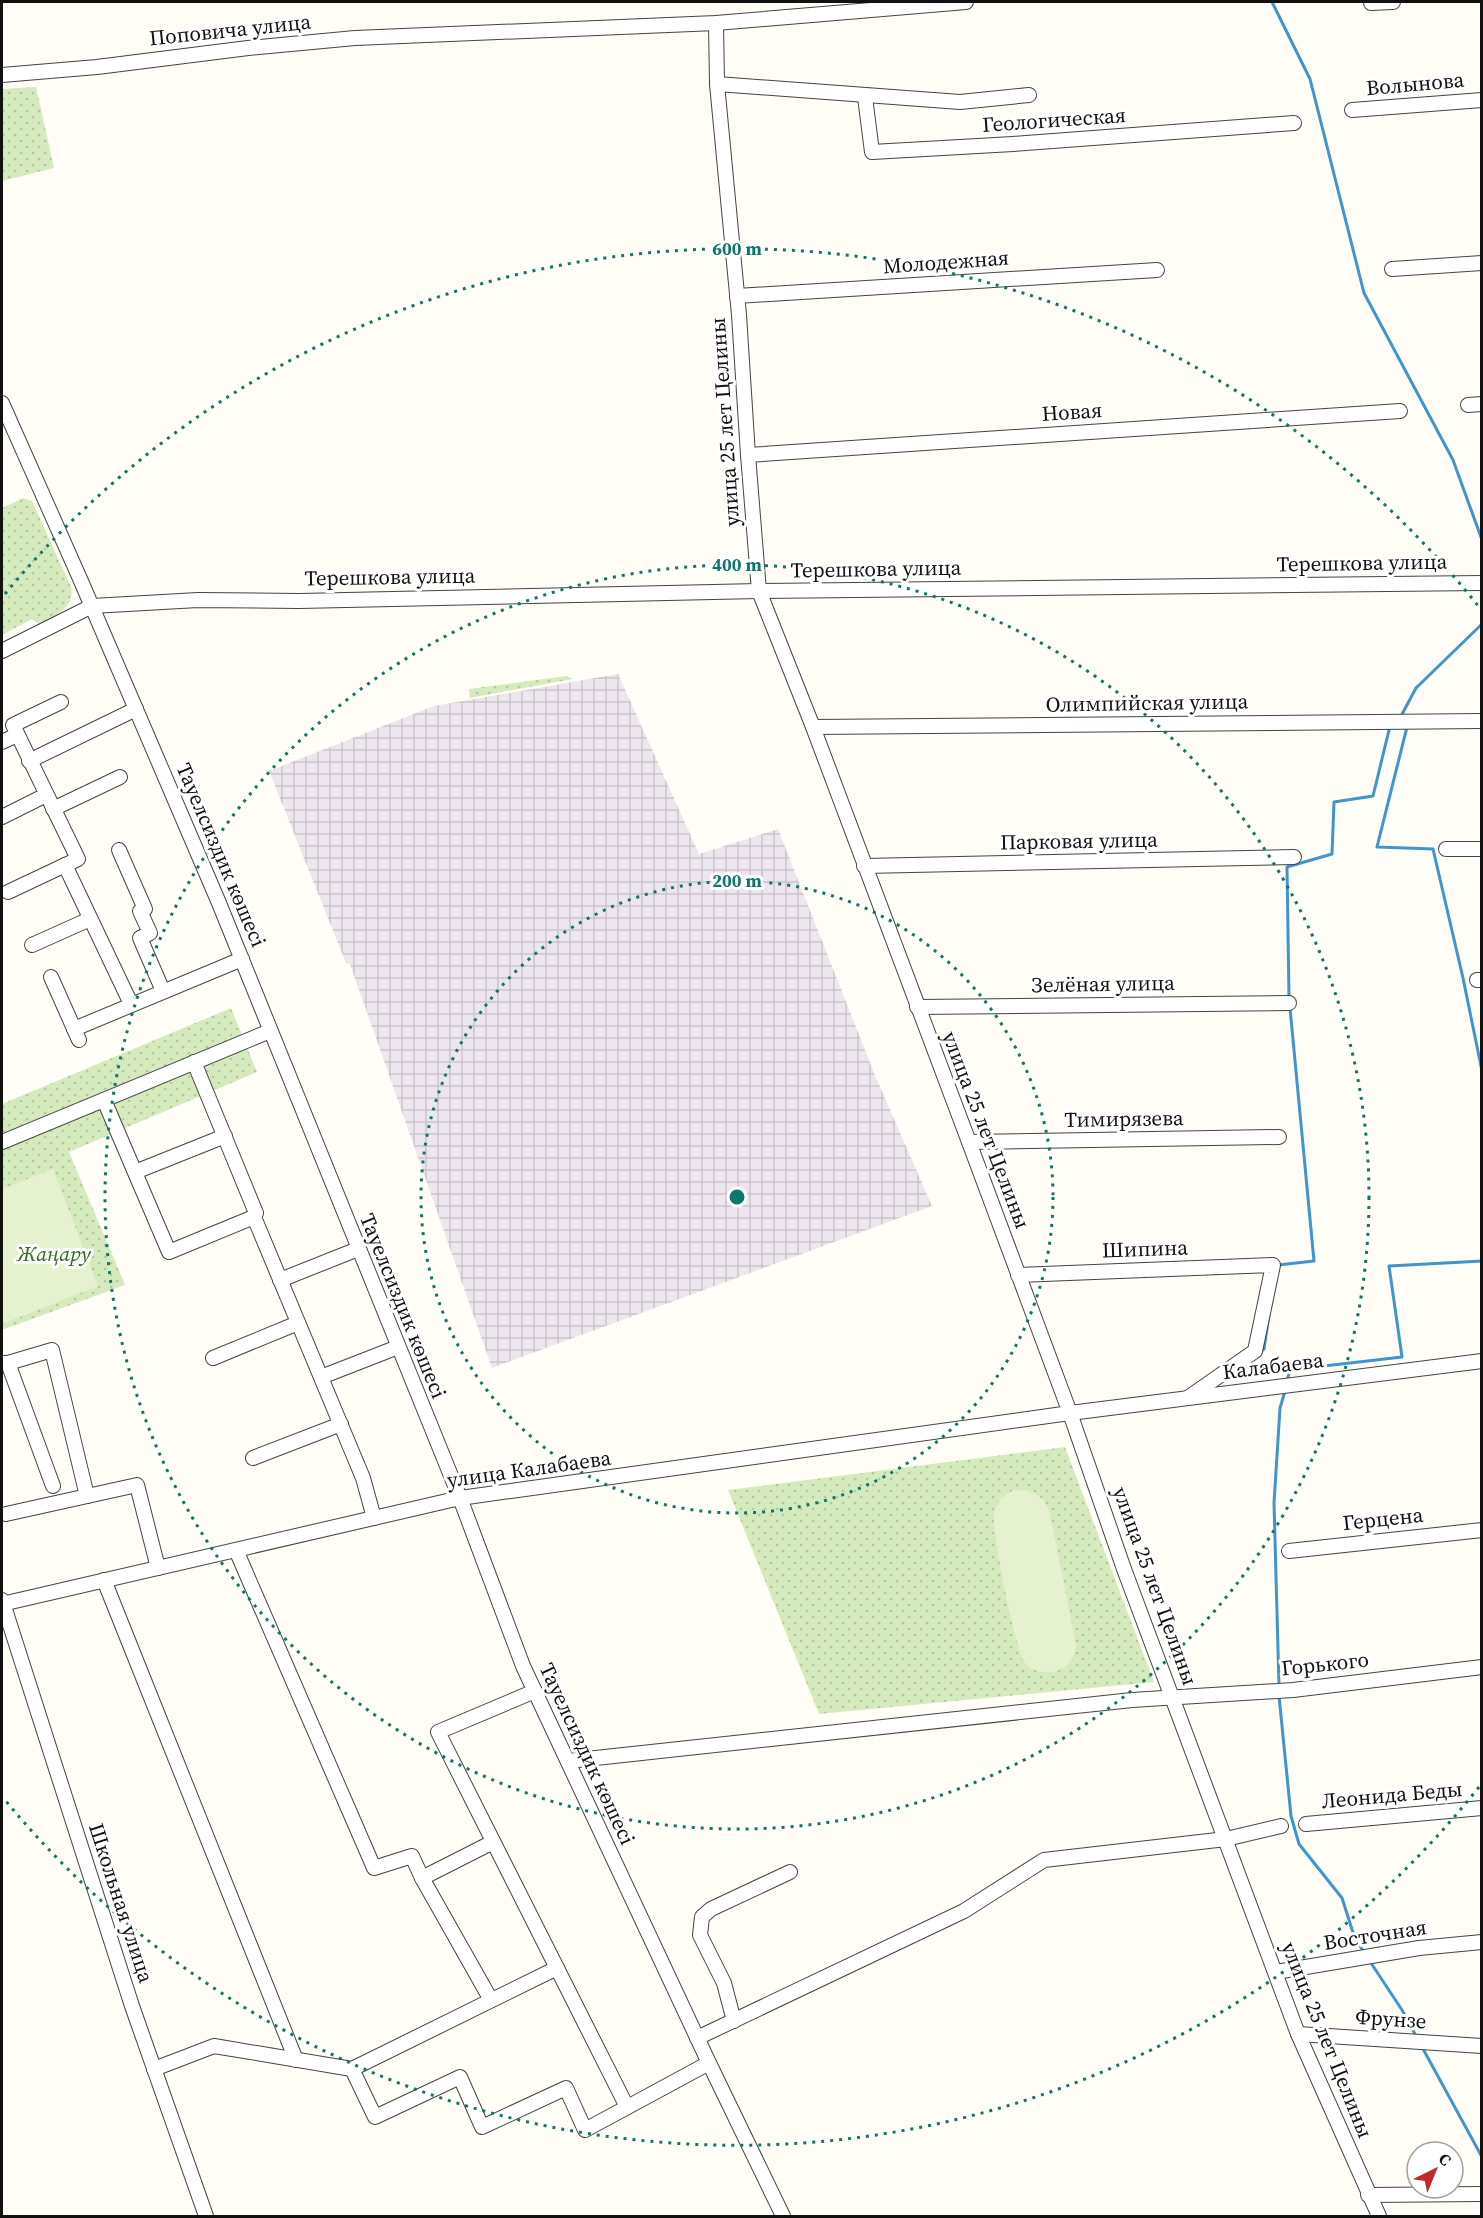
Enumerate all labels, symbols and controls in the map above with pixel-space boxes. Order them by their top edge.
street label: Поповича улица [148,7,313,52]
street label: Волынова [1365,65,1466,102]
street label: Геологическая [981,100,1127,139]
text: 600 m [712,236,762,261]
street label: Молодежная [882,243,1010,280]
street label: улица 25 лет Целины [703,317,746,528]
street label: Новая [1041,395,1103,428]
street label: Терешкова улица [1276,547,1448,578]
text: 400 m [712,552,762,577]
street label: Терешкова улица [790,553,962,584]
street label: Терешкова улица [304,561,476,592]
street label: Олимпийская улица [1045,686,1249,719]
street label: Тауелсиздик көшесі [170,758,273,951]
street label: Парковая улица [1000,825,1158,856]
text: 200 m [712,868,762,893]
street label: Зелёная улица [1031,968,1175,999]
street label: улица 25 лет Целины [935,1027,1038,1233]
street label: Тимирязева [1064,1103,1184,1134]
centre of rings [727,1187,747,1207]
street label: Тауелсиздик көшесі [353,1209,454,1403]
street label: Шипина [1101,1232,1189,1264]
park label: Жаңару [16,1239,92,1268]
street label: Калабаева [1221,1345,1325,1386]
street label: улица Калабаева [445,1443,613,1494]
street label: улица 25 лет Целины [1106,1482,1205,1689]
street label: Герцена [1341,1500,1425,1537]
street label: Горького [1280,1644,1370,1683]
street label: Тауелсиздик көшесі [533,1658,642,1849]
street label: Леонида Беды [1320,1774,1464,1815]
street label: Школьная улица [82,1819,161,1987]
street label: Восточная [1321,1912,1429,1957]
street label: улица 25 лет Целины [1275,1937,1380,2142]
street label: Фрунзе [1355,2002,1427,2035]
north arrow [1405,2140,1465,2200]
text: С [1434,2148,1456,2171]

